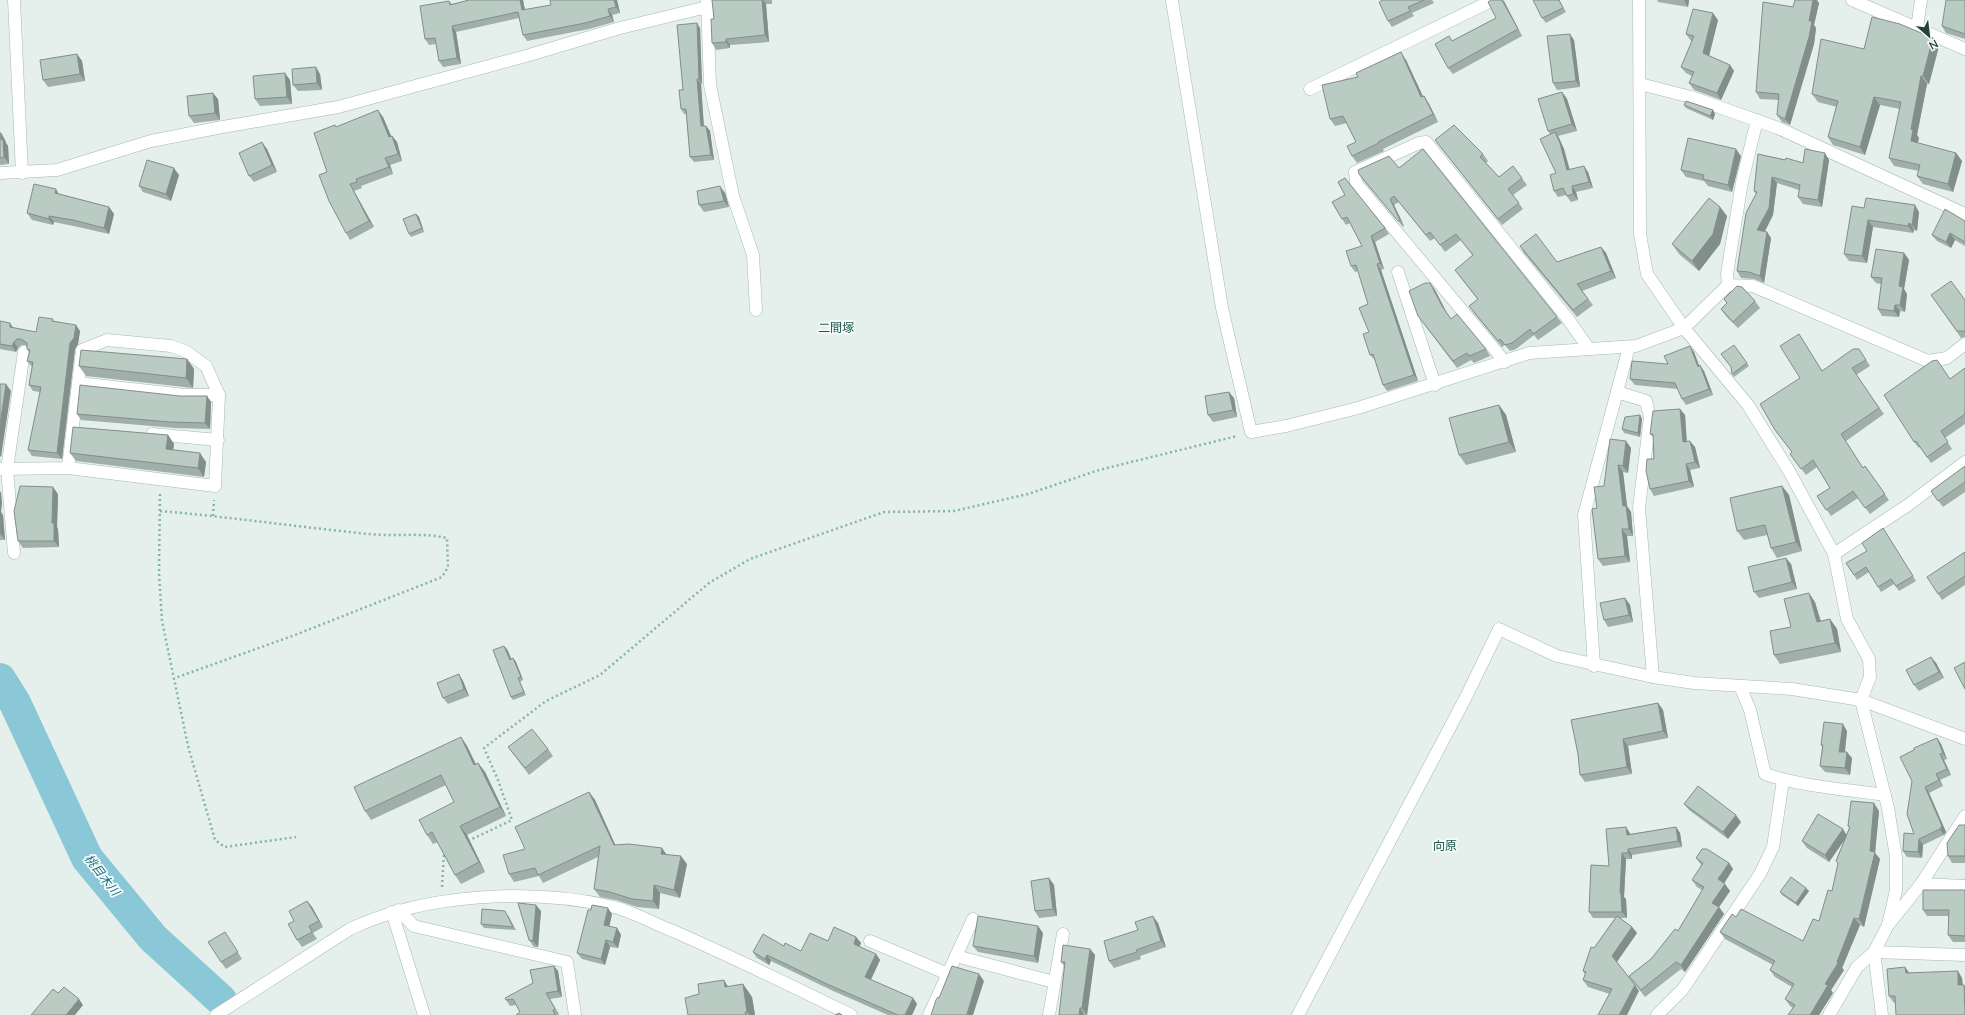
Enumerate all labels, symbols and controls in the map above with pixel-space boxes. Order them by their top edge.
north arrow [1909,16,1949,56]
text: N [1927,38,1941,53]
district label: 二間塚 [818,320,854,335]
district label: 向原 [1433,838,1457,853]
water label: 桃目木川 [82,851,124,900]

